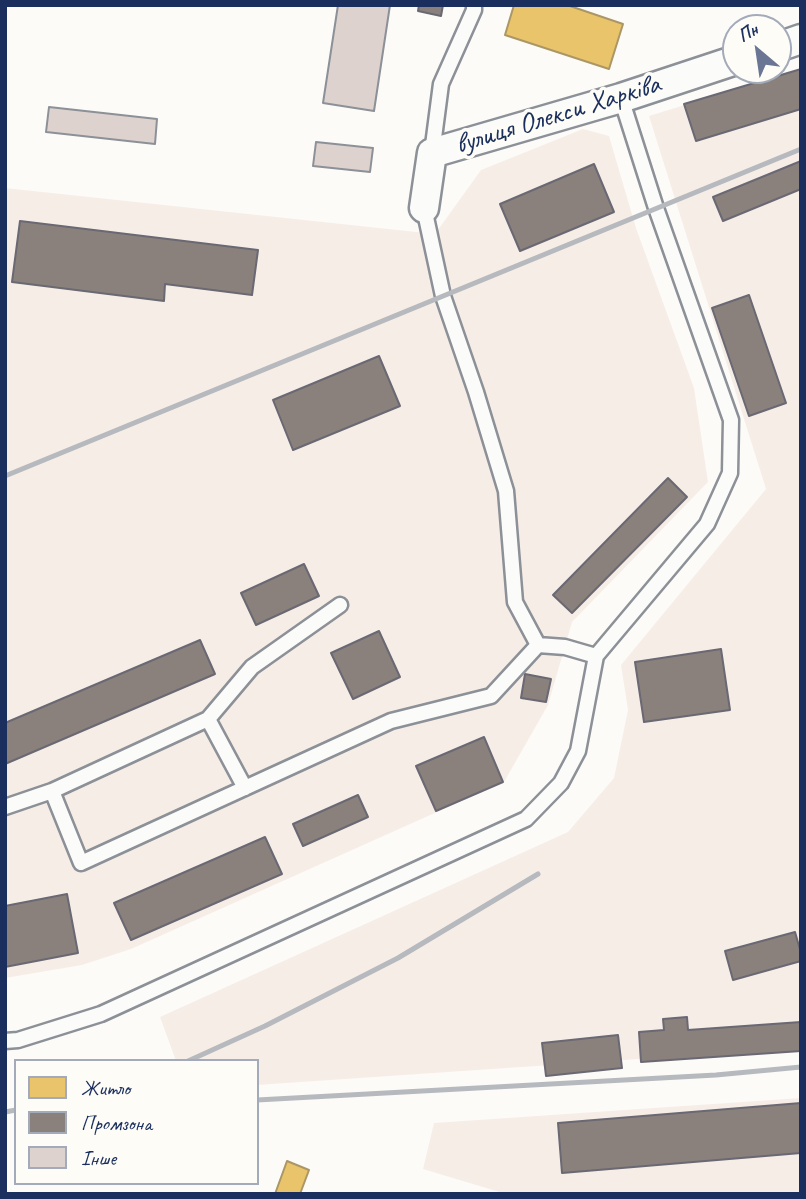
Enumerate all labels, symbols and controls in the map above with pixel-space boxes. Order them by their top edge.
north arrow [722,14,792,84]
text: Пн [733,17,762,48]
street label: вулиця Олекси Харківа [451,68,665,162]
legend [14,1059,259,1185]
text: Житло [81,1075,130,1101]
text: Промзона [81,1110,152,1136]
text: Інше [81,1145,116,1171]

